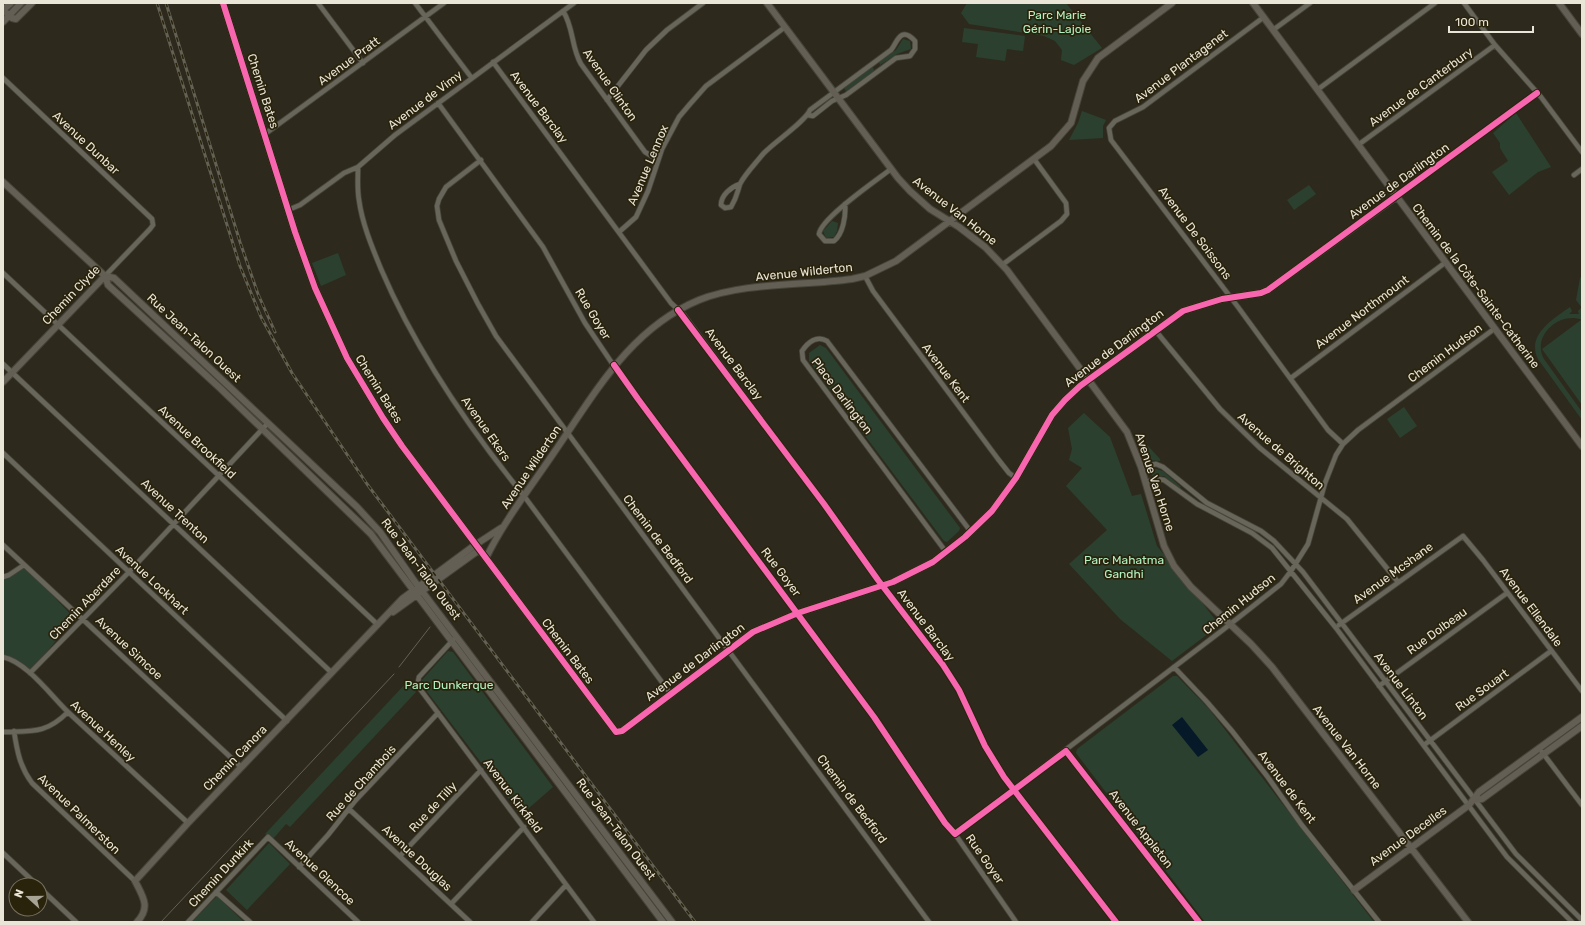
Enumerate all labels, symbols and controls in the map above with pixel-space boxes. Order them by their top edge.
park label: Parc Marie Gérin-Lajoie [1023,8,1091,36]
scale bar [1449,8,1533,34]
text: 100 m [1455,15,1489,29]
street label: Avenue Plantagenet [1132,26,1231,106]
street label: Avenue Pratt [315,34,383,88]
street label: Avenue de Canterbury [1366,44,1476,129]
street label: Avenue Clinton [580,46,640,124]
street label: Chemin Bates [244,52,282,130]
street label: Avenue de Vimy [385,67,465,132]
street label: Avenue Barclay [507,68,571,146]
street label: Avenue Dunbar [50,109,123,178]
street label: Avenue Lennox [625,122,671,207]
street label: Avenue de Darlington [1346,140,1452,222]
street label: Avenue Van Horne [910,174,1000,248]
street label: Avenue De Soissons [1156,184,1234,282]
street label: Chemin de la Côte-Sainte-Catherine [1409,201,1543,372]
street label: Avenue Wilderton [755,260,853,284]
street label: Chemin Clyde [39,262,103,328]
street label: Avenue Northmount [1312,272,1412,352]
street label: Rue Goyer [572,286,614,343]
street label: Rue Jean-Talon Ouest [144,291,244,385]
street label: Avenue de Darlington [1062,306,1166,390]
street label: Chemin Hudson [1405,321,1485,385]
street label: Avenue Barclay [702,325,766,403]
street label: Avenue Kent [919,341,973,406]
street label: Chemin Bates [352,352,406,426]
street label: Place Darlington [809,355,875,437]
street label: Avenue Ekers [459,394,513,464]
street label: Avenue Brookfield [155,403,239,481]
street label: Avenue de Brighton [1235,409,1327,493]
street label: Avenue Wilderton [498,423,564,511]
street label: Avenue Van Horne [1132,431,1178,533]
street label: Avenue Trenton [138,476,212,546]
street label: Chemin de Bedford [620,492,696,586]
street label: Rue Jean-Talon Ouest [378,516,464,623]
street label: Avenue Mcshane [1350,539,1436,607]
street label: Avenue Lockhart [113,543,192,618]
street label: Rue Goyer [758,545,804,599]
park label: Parc Mahatma Gandhi [1084,553,1164,581]
street label: Chemin Aberdare [46,563,124,643]
street label: Avenue Ellendale [1497,565,1565,650]
street label: Chemin Hudson [1200,571,1278,637]
street label: Avenue Barclay [894,586,958,664]
street label: Rue Dolbeau [1404,605,1470,657]
street label: Avenue Simcoe [93,613,166,683]
street label: Chemin Bates [539,616,597,686]
street label: Avenue de Darlington [643,620,747,704]
street label: Avenue Linton [1371,650,1431,722]
street label: Rue Souart [1453,666,1512,714]
park label: Parc Dunkerque [404,678,494,692]
street label: Avenue Henley [68,697,139,765]
street label: Avenue Van Horne [1310,702,1384,792]
street label: Chemin Canora [200,722,270,794]
street label: Rue de Chambois [323,742,399,824]
street label: Avenue de Kent [1255,748,1319,826]
street label: Chemin de Bedford [814,752,890,846]
street label: Avenue Kirkfield [481,756,545,836]
street label: Avenue Palmerston [35,771,123,857]
street label: Rue Jean-Talon Ouest [573,776,659,883]
street label: Rue de Tilly [406,779,460,835]
street label: Avenue Appleton [1106,787,1176,871]
street label: Avenue Decelles [1367,803,1449,869]
street label: Avenue Douglas [379,822,455,894]
street label: Rue Goyer [963,832,1007,887]
street label: Chemin Dunkirk [186,835,257,910]
street label: Avenue Glencoe [282,836,358,908]
north arrow [8,877,48,917]
text: N [12,887,27,900]

